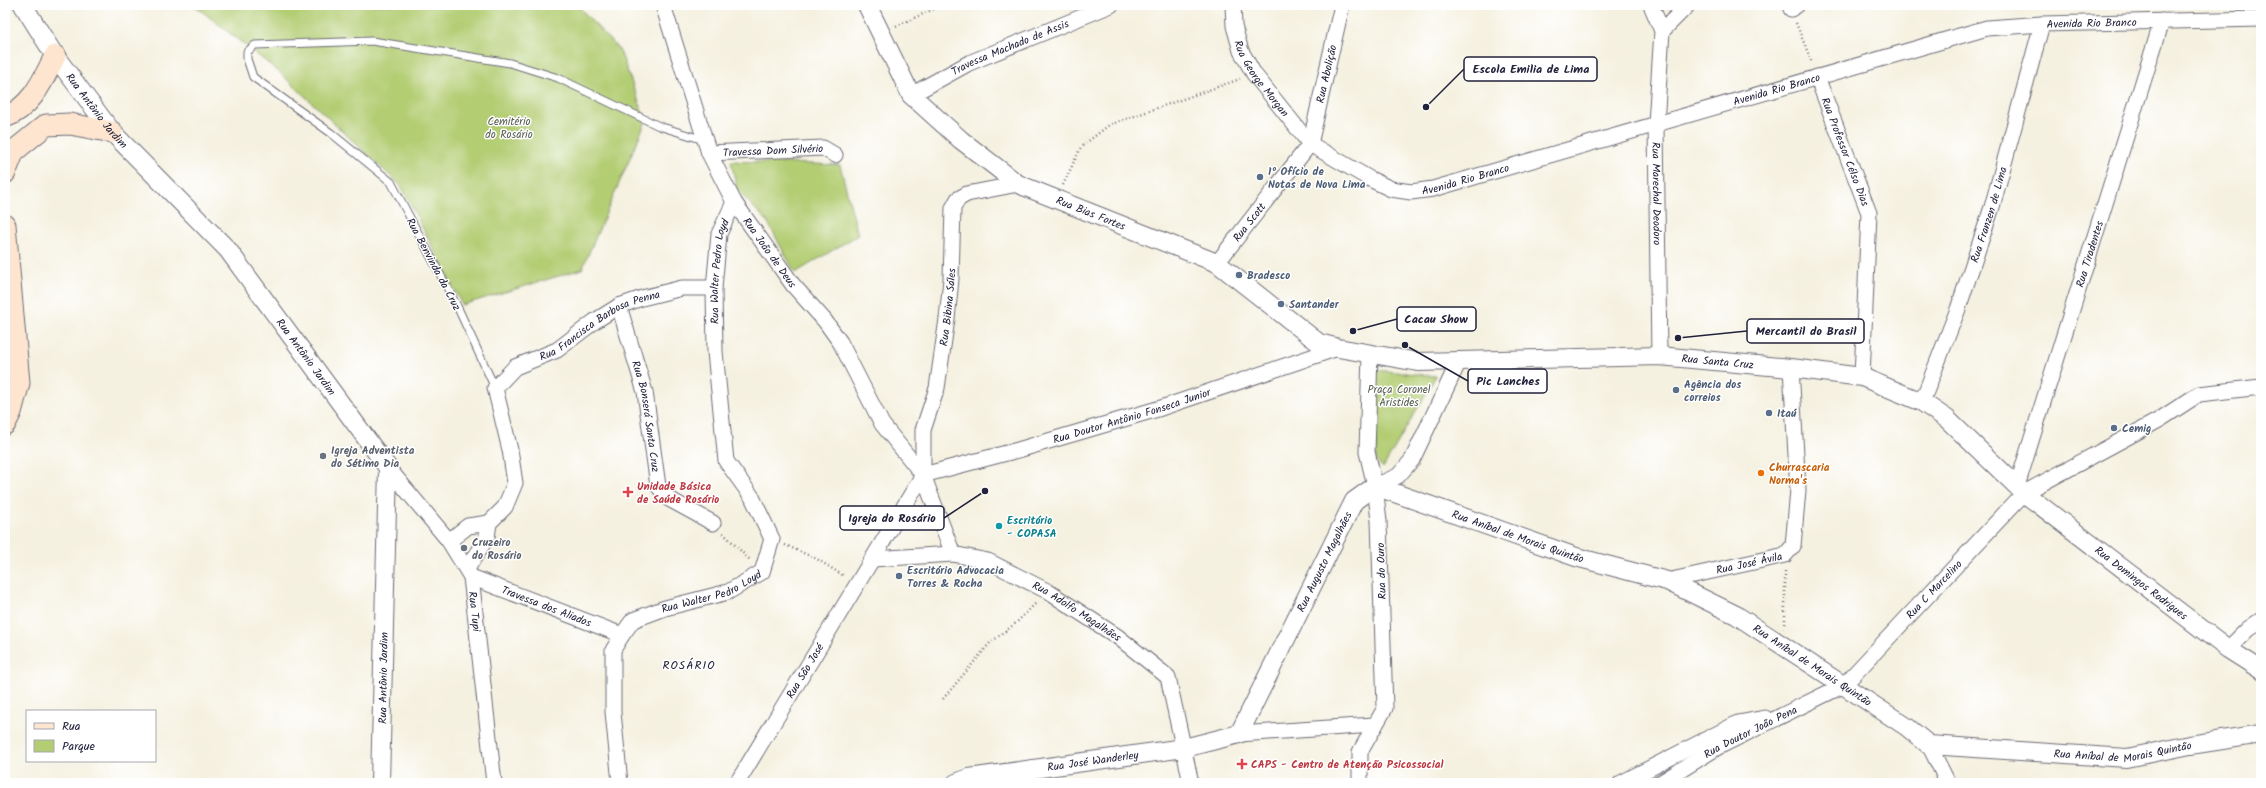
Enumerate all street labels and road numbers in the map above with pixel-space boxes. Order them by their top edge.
street label: Avenida Rio Branco [2047,14,2137,34]
street label: Travessa Machado de Assis [948,15,1072,81]
street label: Rua George Morgan [1228,38,1293,121]
street label: Rua Abolição [1312,43,1343,105]
street label: Rua Antônio Jardim [61,69,132,153]
street label: Avenida Rio Branco [1731,69,1823,111]
street label: Rua Professor Célso Dias [1816,95,1874,209]
street label: Travessa Dom Silvério [722,140,824,162]
street label: Rua Marechal Deodoro [1646,142,1666,245]
street label: Avenida Rio Branco [1421,159,1511,200]
street label: Rua Franzen de Lima [1966,165,2013,265]
street label: Rua Bias Fortes [1053,192,1128,236]
street label: Rua Scott [1229,199,1271,246]
street label: Rua João de Deus [738,214,801,292]
street label: Rua Benvinda da Cruz [401,215,465,314]
street label: Rua Walter Pedro Loyd [706,216,735,324]
street label: Rua Tiradentes [2071,218,2109,290]
street label: Rua Bibina Sáles [935,268,961,347]
street label: Rua Francisca Barbosa Penna [537,286,662,366]
street label: Rua Antônio Jardim [271,315,340,400]
street label: Rua Santa Cruz [1681,350,1755,375]
street label: Rua Bonserá Santa Cruz [626,359,664,474]
street label: Rua Doutor Antônio Fonseca Junior [1051,383,1215,449]
street label: Rua Aníbal de Morais Quintão [1449,506,1586,569]
street label: Rua Augusto Magalhães [1293,509,1358,615]
street label: Rua do Ouro [1372,542,1392,600]
street label: Rua Domingos Rodrigues [2090,542,2191,625]
street label: Rua José Ávila [1714,548,1784,580]
street label: Rua C Marcelino [1902,556,1967,624]
street label: Rua Walter Pedro Loyd [659,566,766,619]
street label: Rua Adolfo Magalhães [1029,577,1125,647]
street label: Travessa dos Aliados [499,581,594,633]
street label: Rua Tupi [463,590,485,633]
street label: Rua Aníbal de Morais Quintão [1749,620,1875,712]
street label: Rua Antônio Jardim [374,632,394,724]
street label: Rua São José [782,639,830,702]
street label: Rua Doutor João Pena [1700,701,1801,764]
street label: Rua Aníbal de Morais Quintão [2053,737,2193,769]
street label: Rua José Wanderley [1046,746,1141,777]

